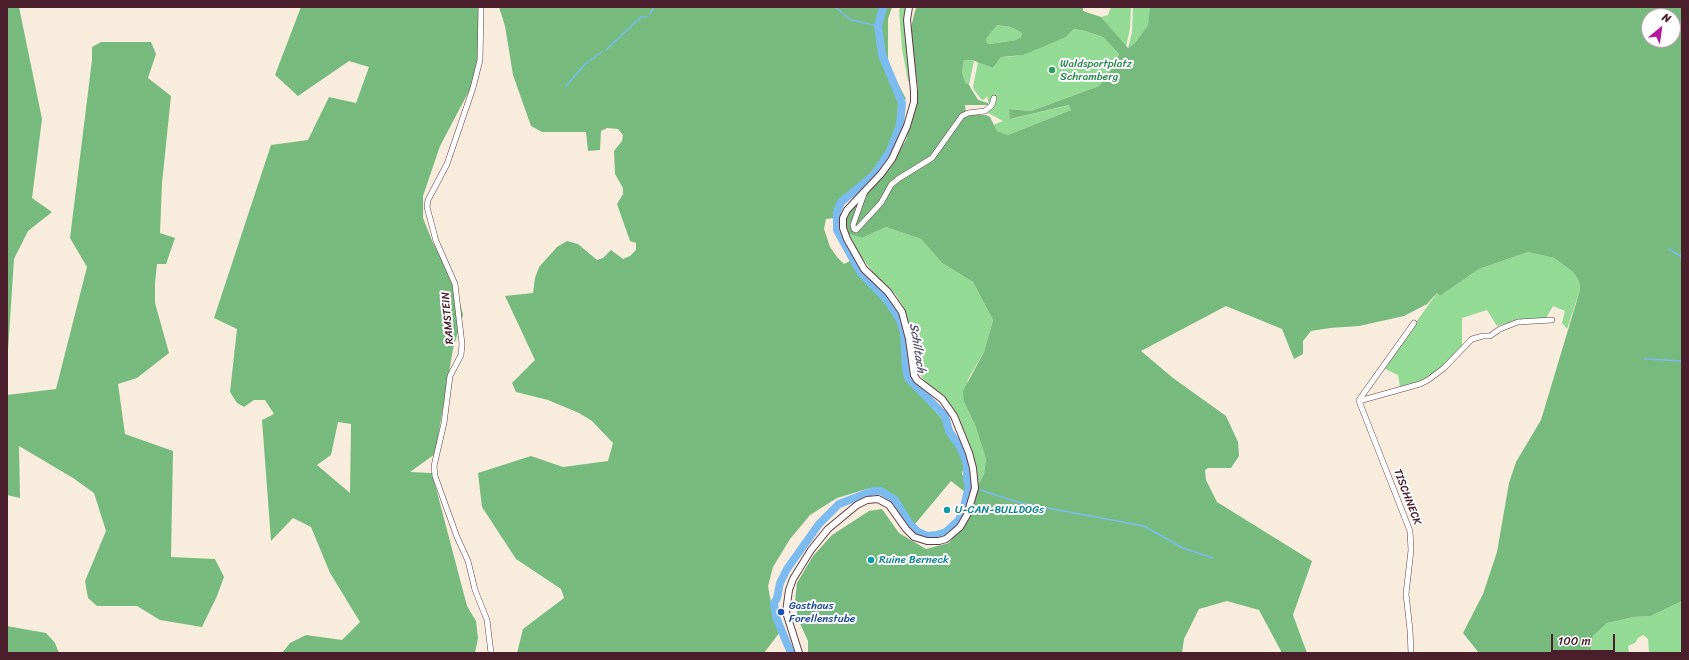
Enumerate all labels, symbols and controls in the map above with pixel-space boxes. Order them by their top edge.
north arrow [1641,8,1681,48]
text: N [1659,8,1675,28]
place label: Waldsportplatz Schramberg [1060,57,1132,83]
marker: Waldsportplatz Schramberg [1047,65,1057,75]
street label: RAMSTEIN [439,291,457,345]
water label: Schiltach [906,322,928,374]
street label: TISCHNECK [1390,467,1424,527]
place label: U-CAN-BULLDOGs [955,503,1044,517]
marker: U-CAN-BULLDOGs [942,505,952,515]
place label: Ruine Berneck [879,553,949,567]
marker: Ruine Berneck [866,555,876,565]
place label: Gasthaus Forellenstube [789,599,855,625]
marker: Gasthaus Forellenstube [776,607,786,617]
scale bar [1553,626,1617,652]
text: 100 m [1558,630,1591,652]

